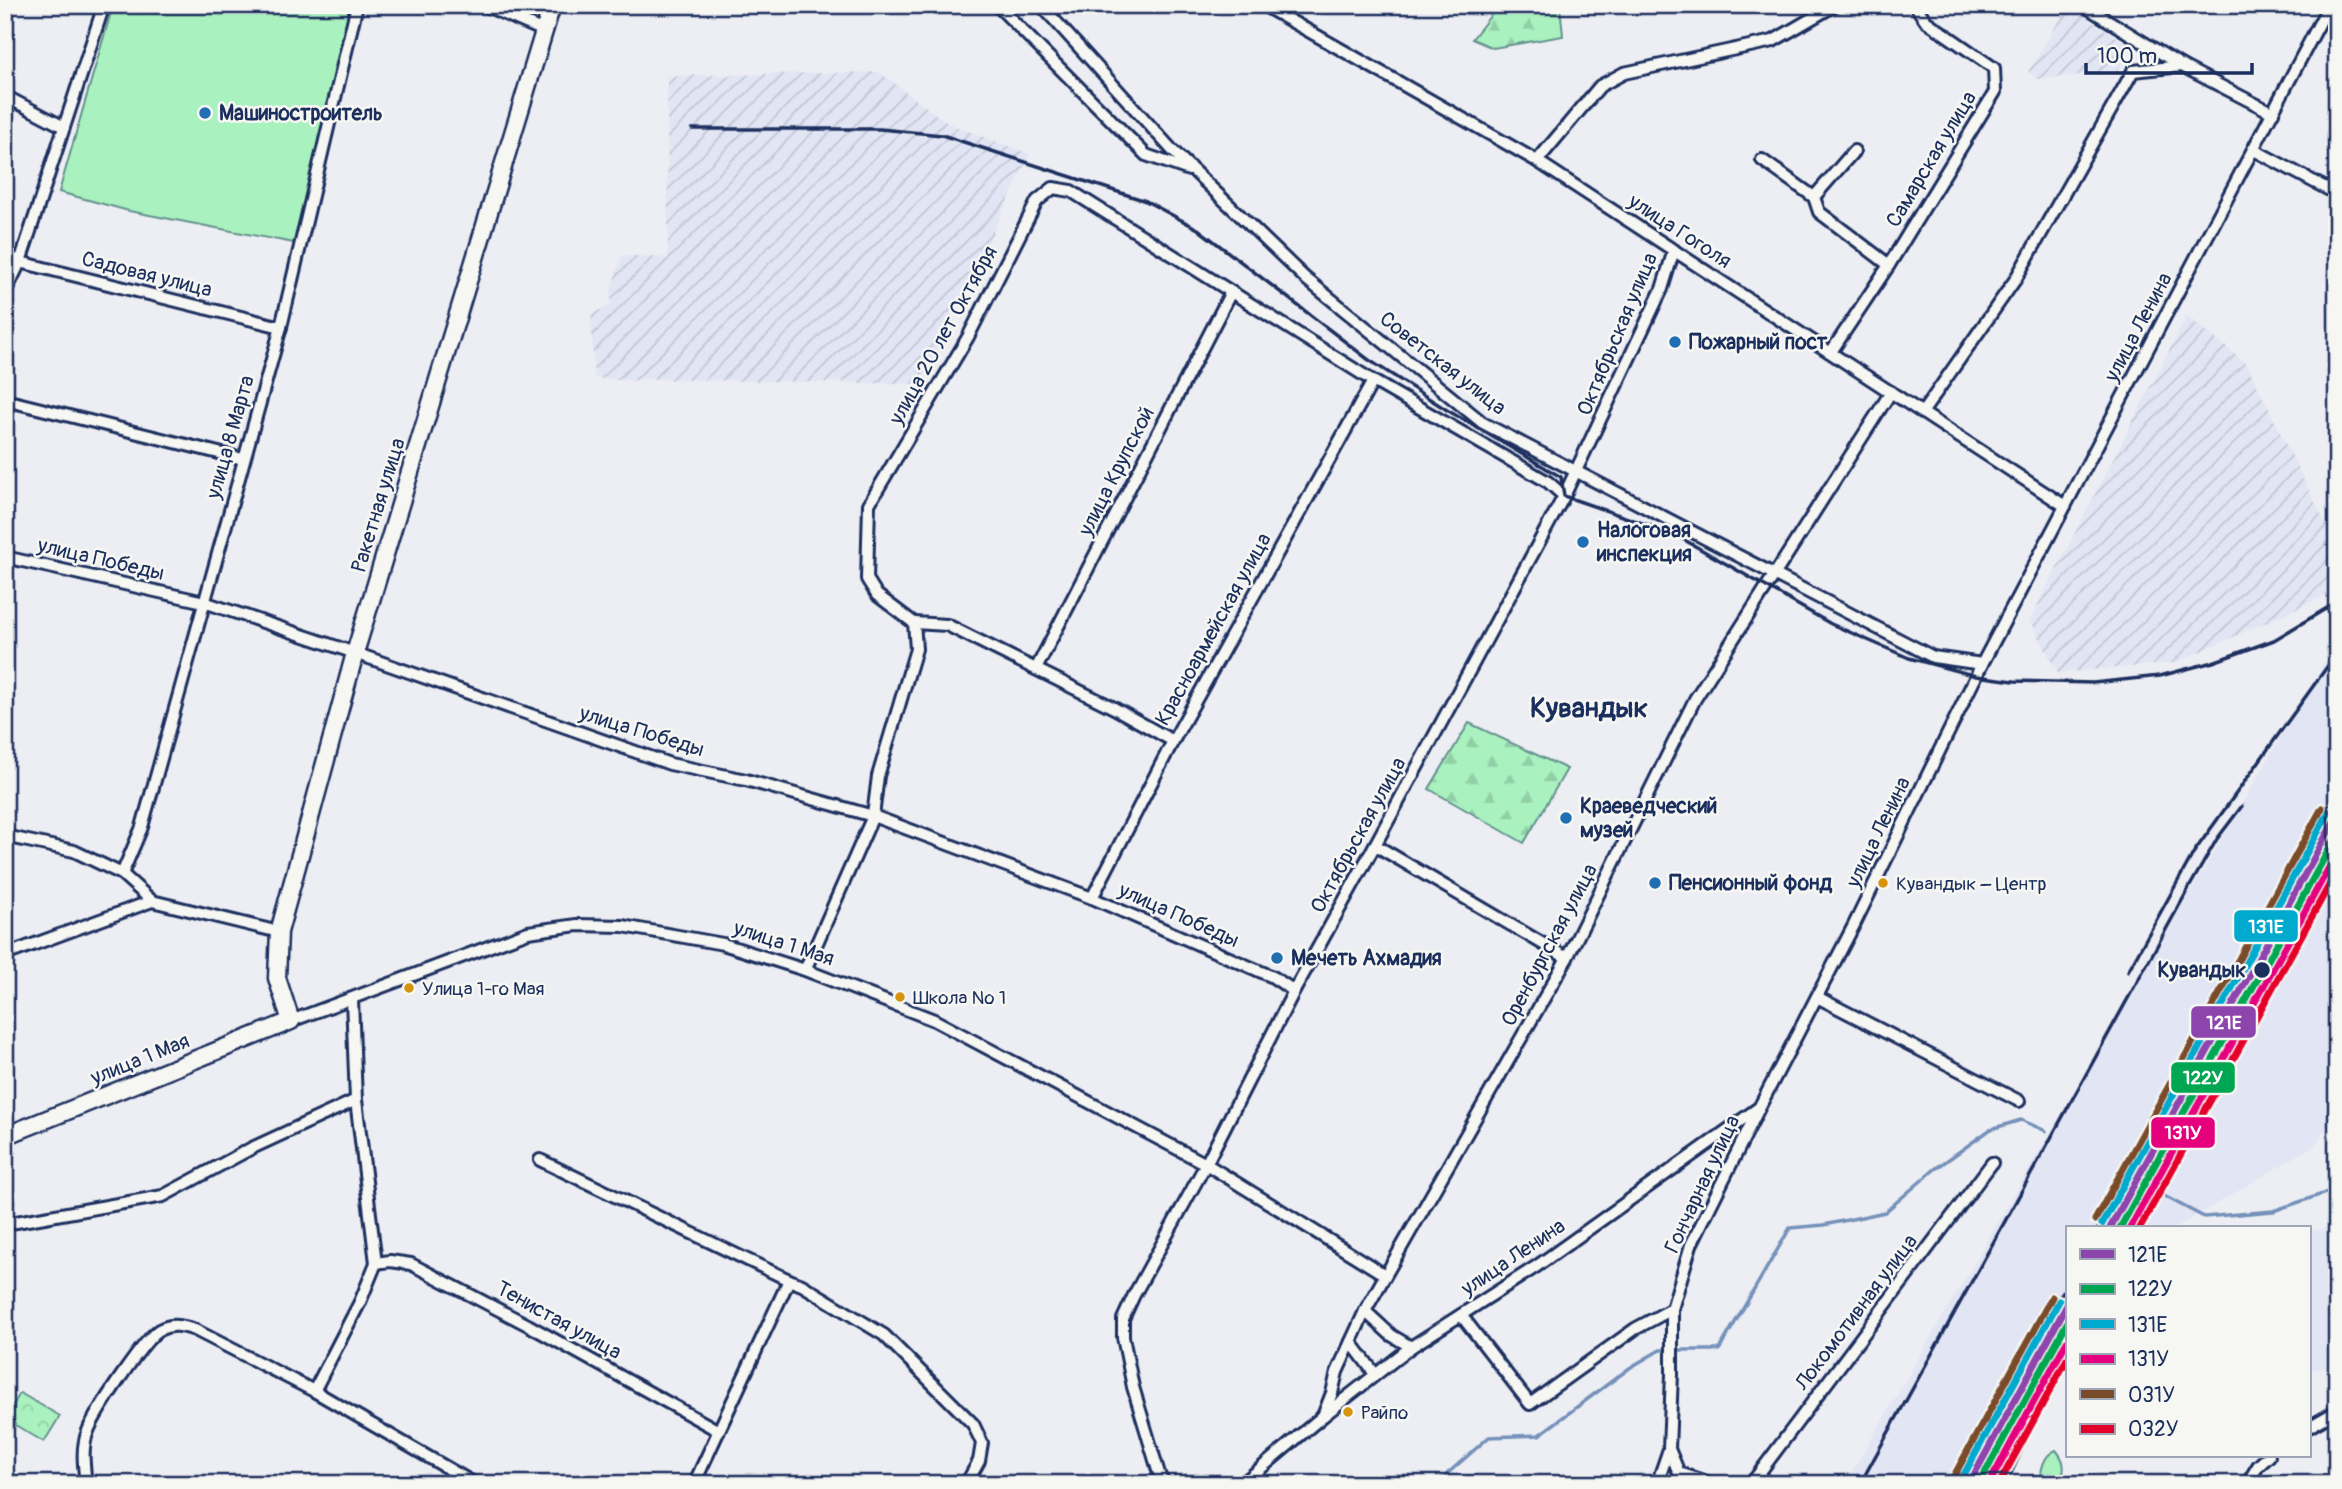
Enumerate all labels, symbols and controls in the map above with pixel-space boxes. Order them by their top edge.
scale bar [2086,32,2253,76]
text: 100 m [2097,43,2157,70]
street label: Самарская улица [1880,86,1983,232]
place label: Машиностроитель [219,100,383,127]
marker: Машиностроитель [197,105,213,121]
street label: улица Гоголя [1622,188,1736,275]
street label: улица 20 лет Октября [883,241,1004,430]
street label: Садовая улица [79,245,215,304]
street label: Октябрьская улица [1571,249,1664,420]
street label: улица Ленина [2098,268,2179,387]
street label: Советская улица [1374,306,1511,421]
place label: Пожарный пост [1689,329,1828,356]
marker: Пожарный пост [1667,334,1683,350]
street label: улица 8 Марта [200,372,261,503]
street label: улица Крупской [1072,402,1161,541]
street label: Ракетная улица [345,435,412,575]
place label: Налоговая инспекция [1596,517,1692,568]
street label: Красноармейская улица [1149,528,1278,730]
street label: улица Победы [34,532,167,587]
marker: Налоговая инспекция [1575,534,1591,550]
district label: Кувандык [1530,691,1648,726]
street label: улица Победы [575,699,708,763]
street label: Октябрьская улица [1304,753,1412,918]
street label: улица Ленина [1840,772,1917,893]
place label: Краеведческий музей [1580,793,1717,844]
marker: Краеведческий музей [1558,810,1574,826]
street label: Оренбургская улица [1495,859,1604,1031]
place label: Пенсионный фонд [1669,870,1832,897]
place label: Кувандык – Центр [1896,872,2046,896]
marker: Пенсионный фонд [1647,875,1663,891]
street label: улица Победы [1113,876,1243,954]
marker: Кувандык – Центр [1876,876,1890,890]
line badge: 131Е [2233,909,2299,943]
street label: улица 1 Мая [729,914,838,972]
text: 131Е [2248,915,2284,939]
place label: Мечеть Ахмадия [1291,945,1442,972]
marker: Мечеть Ахмадия [1269,950,1285,966]
place label: Кувандык [2157,957,2246,984]
marker: Кувандык [2252,960,2272,980]
place label: Улица 1-го Мая [422,977,545,1001]
marker: Улица 1-го Мая [402,981,416,995]
place label: Школа № 1 [913,986,1006,1010]
marker: Школа № 1 [893,990,907,1004]
line badge: 121Е [2190,1005,2257,1039]
text: 121Е [2206,1011,2242,1035]
street label: улица 1 Мая [86,1027,194,1092]
line badge: 122У [2170,1061,2236,1094]
text: 122У [2183,1066,2224,1090]
street label: Гончарная улица [1659,1111,1746,1257]
line badge: 131У [2150,1116,2216,1149]
text: 131У [2165,1121,2202,1145]
street label: улица Ленина [1455,1213,1571,1303]
legend [2066,1226,2310,1458]
street label: Локомотивная улица [1788,1229,1924,1396]
text: 121Е [2128,1242,2167,1269]
street label: Тенистая улица [491,1275,626,1366]
text: 122У [2128,1276,2173,1303]
text: 131Е [2128,1312,2167,1339]
text: 131У [2128,1346,2169,1373]
text: 031У [2128,1382,2175,1409]
place label: Райпо [1361,1401,1408,1425]
marker: Райпо [1341,1405,1355,1419]
text: 032У [2128,1416,2179,1443]

